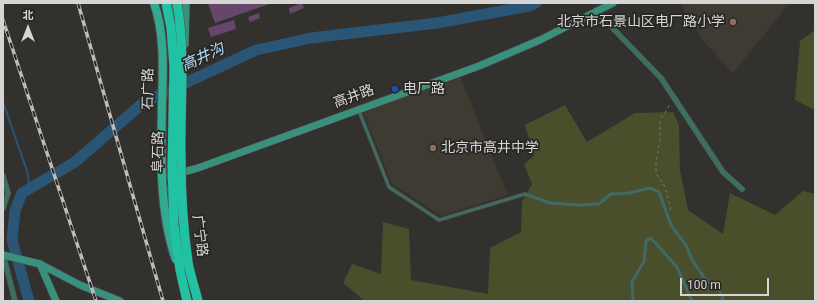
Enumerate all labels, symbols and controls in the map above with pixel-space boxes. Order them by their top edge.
north arrow [8,8,48,48]
text: 北 [23,9,34,22]
place label: 北京市石景山区电厂路小学 [557,14,725,30]
marker: 北京市石景山区电厂路小学 [728,17,738,27]
water label: 高井沟 [179,40,227,76]
street label: 石广路 [140,68,158,110]
place label: 电厂路 [403,81,445,97]
street label: 高井路 [331,82,377,112]
marker: 电厂路 [390,84,400,94]
street label: 阜石路 [150,131,168,173]
place label: 北京市高井中学 [441,140,539,156]
marker: 北京市高井中学 [428,143,438,153]
street label: 广宁路 [188,214,210,258]
scale bar [682,270,771,296]
text: 100 m [687,278,721,292]

